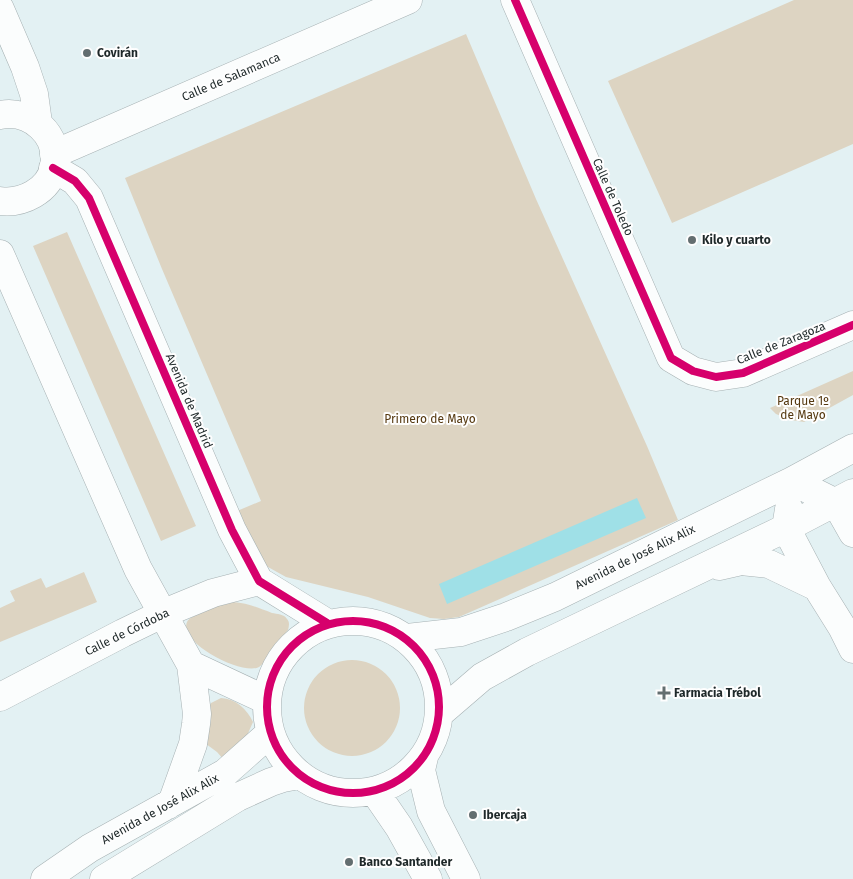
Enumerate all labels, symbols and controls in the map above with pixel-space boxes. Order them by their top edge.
place label: Covirán [97,46,138,60]
marker: Covirán [81,47,93,59]
street label: Calle de Salamanca [180,50,282,104]
street label: Calle de Toledo [590,156,636,238]
place label: Kilo y cuarto [702,233,771,247]
marker: Kilo y cuarto [686,234,698,246]
street label: Calle de Zaragoza [735,319,827,367]
street label: Avenida de Madrid [163,351,215,451]
park label: Parque 1º de Mayo [777,394,829,422]
park label: Primero de Mayo [384,412,476,426]
street label: Avenida de José Alix Alix [573,522,697,592]
street label: Calle de Córdoba [83,606,171,658]
place label: Farmacia Trébol [674,686,761,700]
marker: Farmacia Trébol [658,687,670,699]
street label: Avenida de José Alix Alix [99,771,221,847]
place label: Ibercaja [483,808,527,822]
marker: Ibercaja [467,809,479,821]
place label: Banco Santander [359,855,452,869]
marker: Banco Santander [343,856,355,868]

